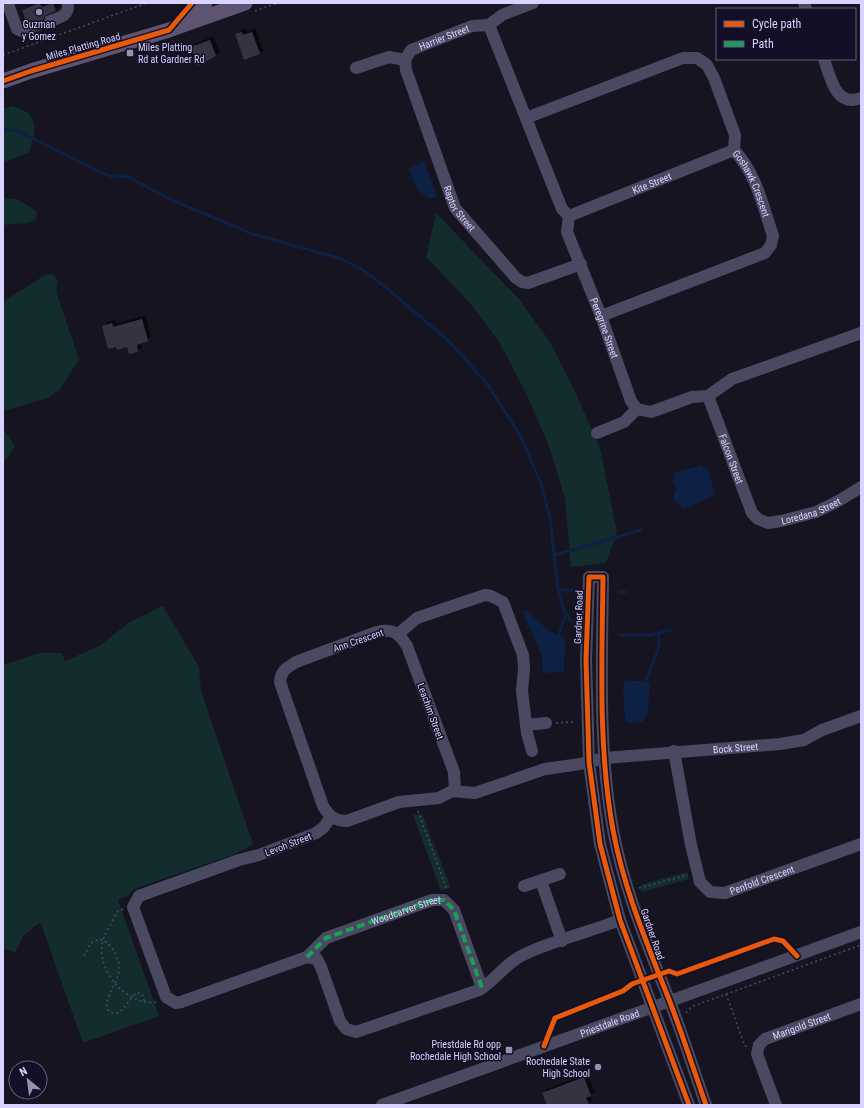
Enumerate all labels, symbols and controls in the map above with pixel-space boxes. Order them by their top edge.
marker: Guzman y Gomez [34,7,44,17]
legend [716,8,856,60]
text: Cycle path [752,17,802,31]
place label: Guzman y Gomez [22,19,56,42]
street label: Harrier Street [417,23,471,52]
street label: Miles Platting Road [45,31,122,62]
text: Path [752,37,774,51]
place label: Miles Platting Rd at Gardner Rd [138,42,204,65]
marker: Miles Platting Rd at Gardner Rd [125,48,135,58]
street label: Goshawk Crescent [730,148,772,218]
street label: Kite Street [631,171,673,196]
street label: Raptor Street [442,184,477,233]
street label: Peregrine Street [588,296,620,360]
street label: Falcon Street [717,433,745,485]
street label: Loredana Street [780,496,843,527]
street label: Gardner Road [572,590,585,644]
street label: Ann Crescent [331,627,385,654]
street label: Leachim Street [415,681,446,741]
street label: Bock Street [713,741,759,755]
street label: Levoh Street [263,831,313,858]
street label: Penfold Crescent [728,864,796,897]
street label: Woodcarver Street [370,895,441,927]
street label: Gardner Road [639,907,666,961]
street label: Priestdale Road [579,1008,641,1039]
street label: Marigold Street [771,1011,832,1042]
place label: Priestdale Rd opp Rochedale High School [410,1039,501,1062]
marker: Priestdale Rd opp Rochedale High School [504,1045,514,1055]
place label: Rochedale State High School [526,1056,590,1079]
north arrow [8,1060,48,1100]
marker: Rochedale State High School [593,1062,603,1072]
text: N [17,1064,30,1079]

